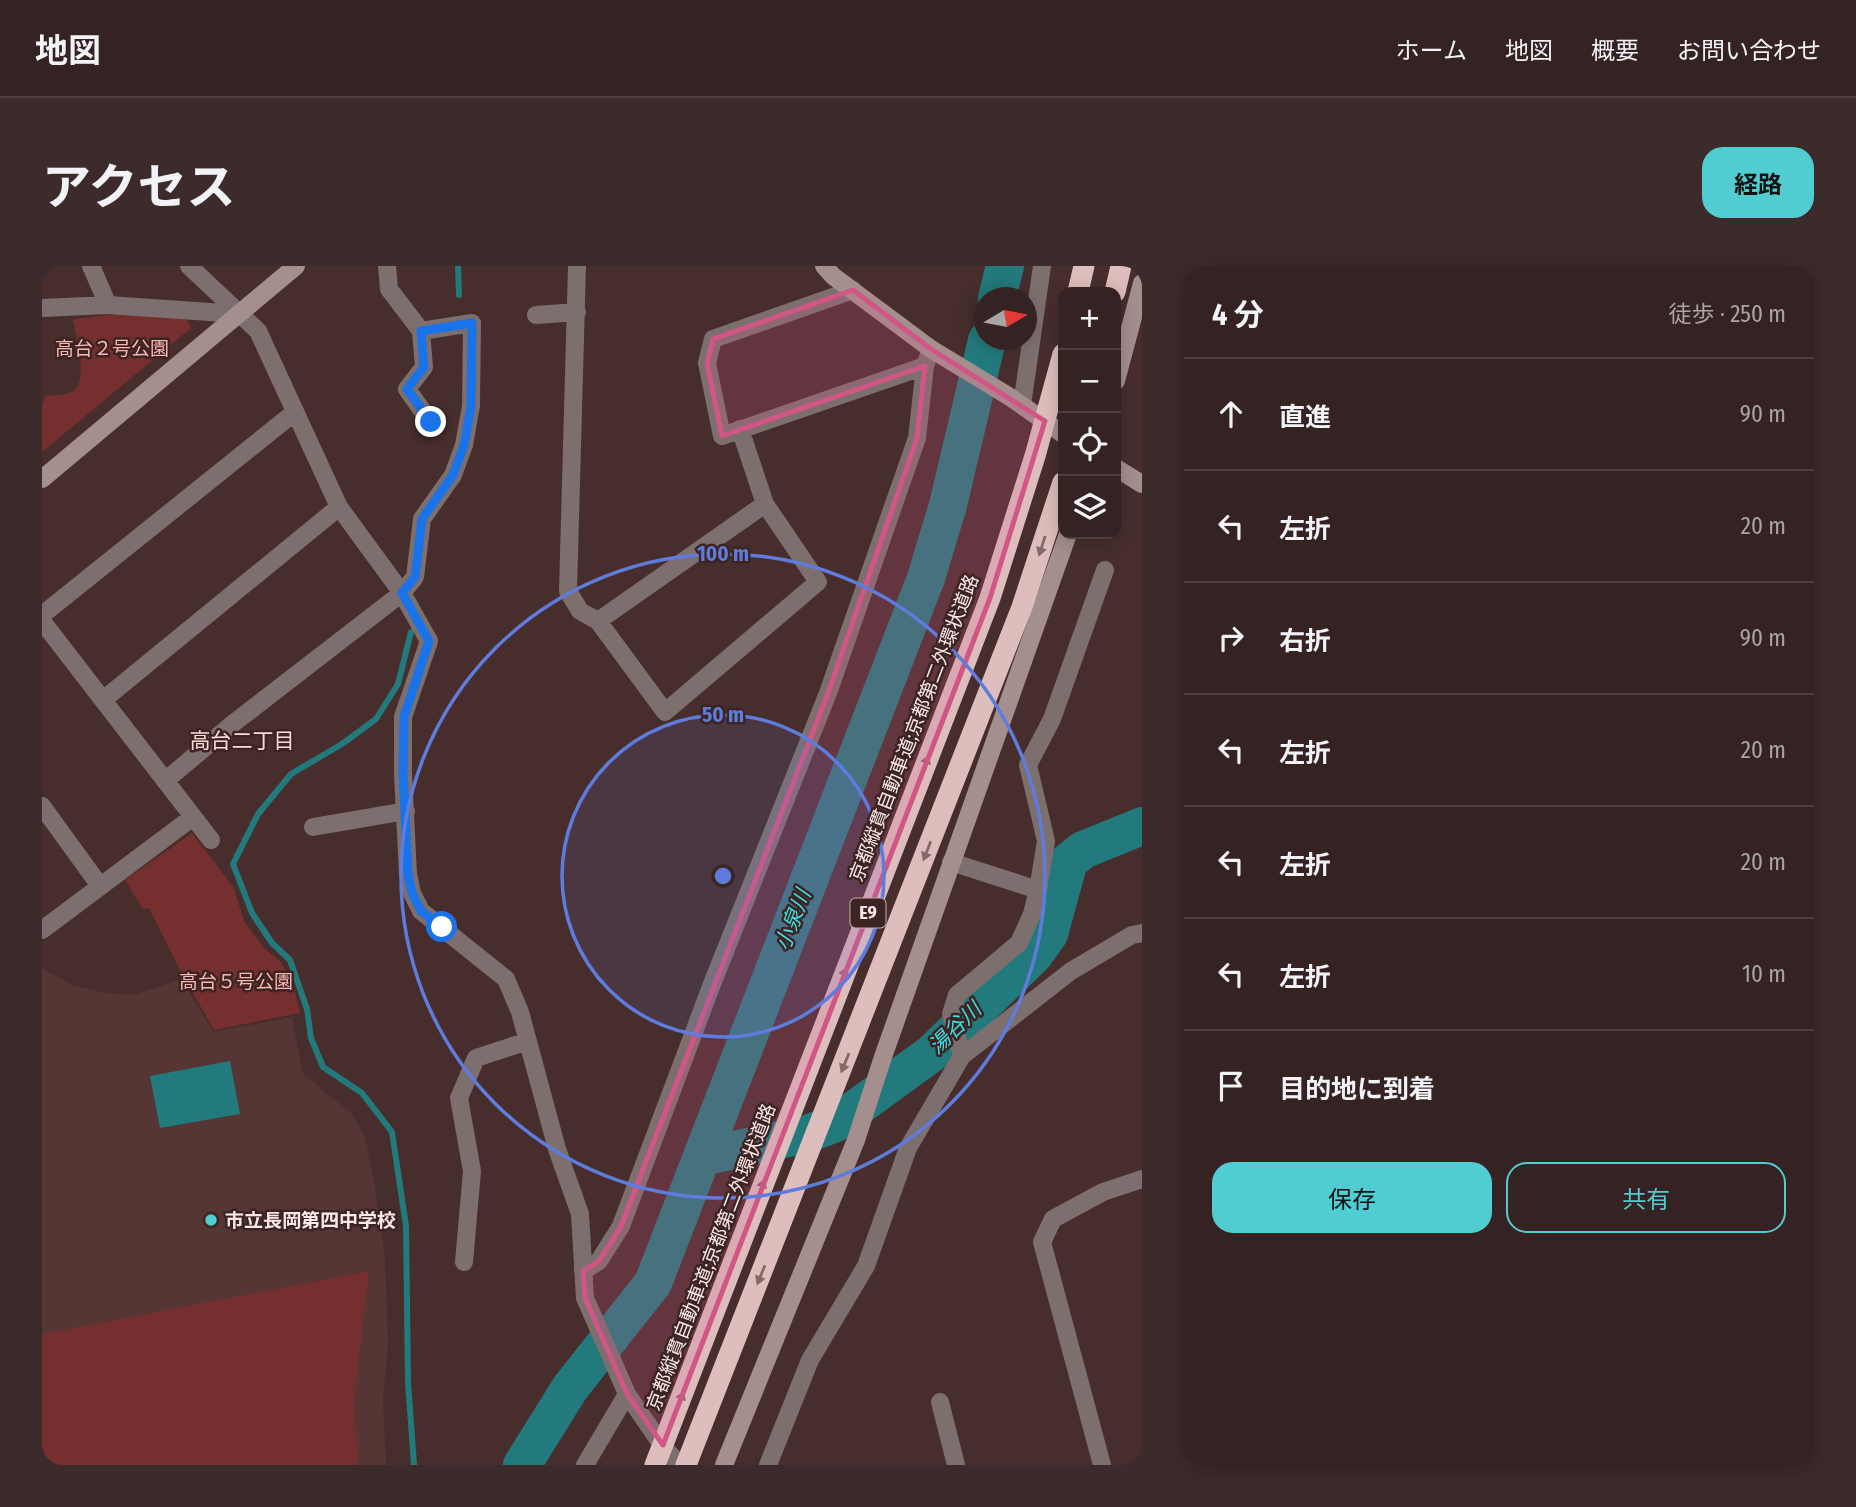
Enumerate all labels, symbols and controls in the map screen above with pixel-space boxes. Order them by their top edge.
text: 地図 [35,31,101,71]
text: ホーム [1396,37,1467,65]
text: 地図 [1505,37,1553,65]
text: 概要 [1591,37,1639,65]
text: お問い合わせ [1677,37,1821,65]
button: 経路 [1702,147,1814,218]
text: アクセス [42,158,236,217]
north arrow [974,287,1037,350]
map controls [1058,287,1121,539]
button: + [1058,287,1121,350]
text: 4 分 [1212,297,1264,333]
text: 徒歩 · 250 m [1669,300,1786,328]
park label: 高台２号公園 [55,337,169,360]
button: − [1058,350,1121,413]
icon: ahead [1212,395,1250,433]
text: 90 m [1740,400,1786,428]
text: 直進 [1279,402,1331,433]
route end [415,406,446,437]
button: locate [1058,413,1121,476]
button: layers [1058,476,1121,539]
icon: left [1212,507,1250,545]
text: 20 m [1741,512,1786,540]
text: 左折 [1279,514,1331,545]
one-way arrow [1036,536,1047,557]
text: 100 m [697,541,749,567]
street label: 京都縦貫自動車道;京都第二外環状道路 [845,571,983,885]
icon: right [1212,619,1250,657]
text: 90 m [1740,624,1786,652]
text: 右折 [1279,626,1331,657]
text: 50 m [702,702,744,728]
district label: 高台二丁目 [190,728,295,754]
icon: left [1212,731,1250,769]
text: 20 m [1741,736,1786,764]
text: 左折 [1279,738,1331,769]
one-way arrow [920,754,931,775]
one-way arrow [922,840,933,861]
icon: left [1212,843,1250,881]
text: 20 m [1741,848,1786,876]
text: 左折 [1279,850,1331,881]
centre of rings [711,864,735,888]
water label: 小泉川 [770,884,817,954]
road number: E9 [850,898,886,928]
route start [426,911,457,942]
icon: left [1212,955,1250,993]
text: 10 m [1742,960,1786,988]
text: 左折 [1279,962,1331,993]
one-way arrow [837,966,848,987]
park label: 高台５号公園 [179,970,293,993]
water label: 湯谷川 [923,995,988,1059]
one-way arrow [839,1053,850,1074]
icon: arrive [1212,1067,1250,1105]
text: 目的地に到着 [1279,1074,1435,1105]
street label: 京都縦貫自動車道;京都第二外環状道路 [642,1100,780,1414]
button: 保存 [1212,1162,1492,1233]
button: 共有 [1506,1162,1786,1233]
one-way arrow [756,1178,767,1199]
place label: 市立長岡第四中学校 [225,1209,396,1232]
marker: 市立長岡第四中学校 [203,1212,219,1228]
one-way arrow [756,1264,767,1285]
one-way arrow [674,1391,685,1412]

